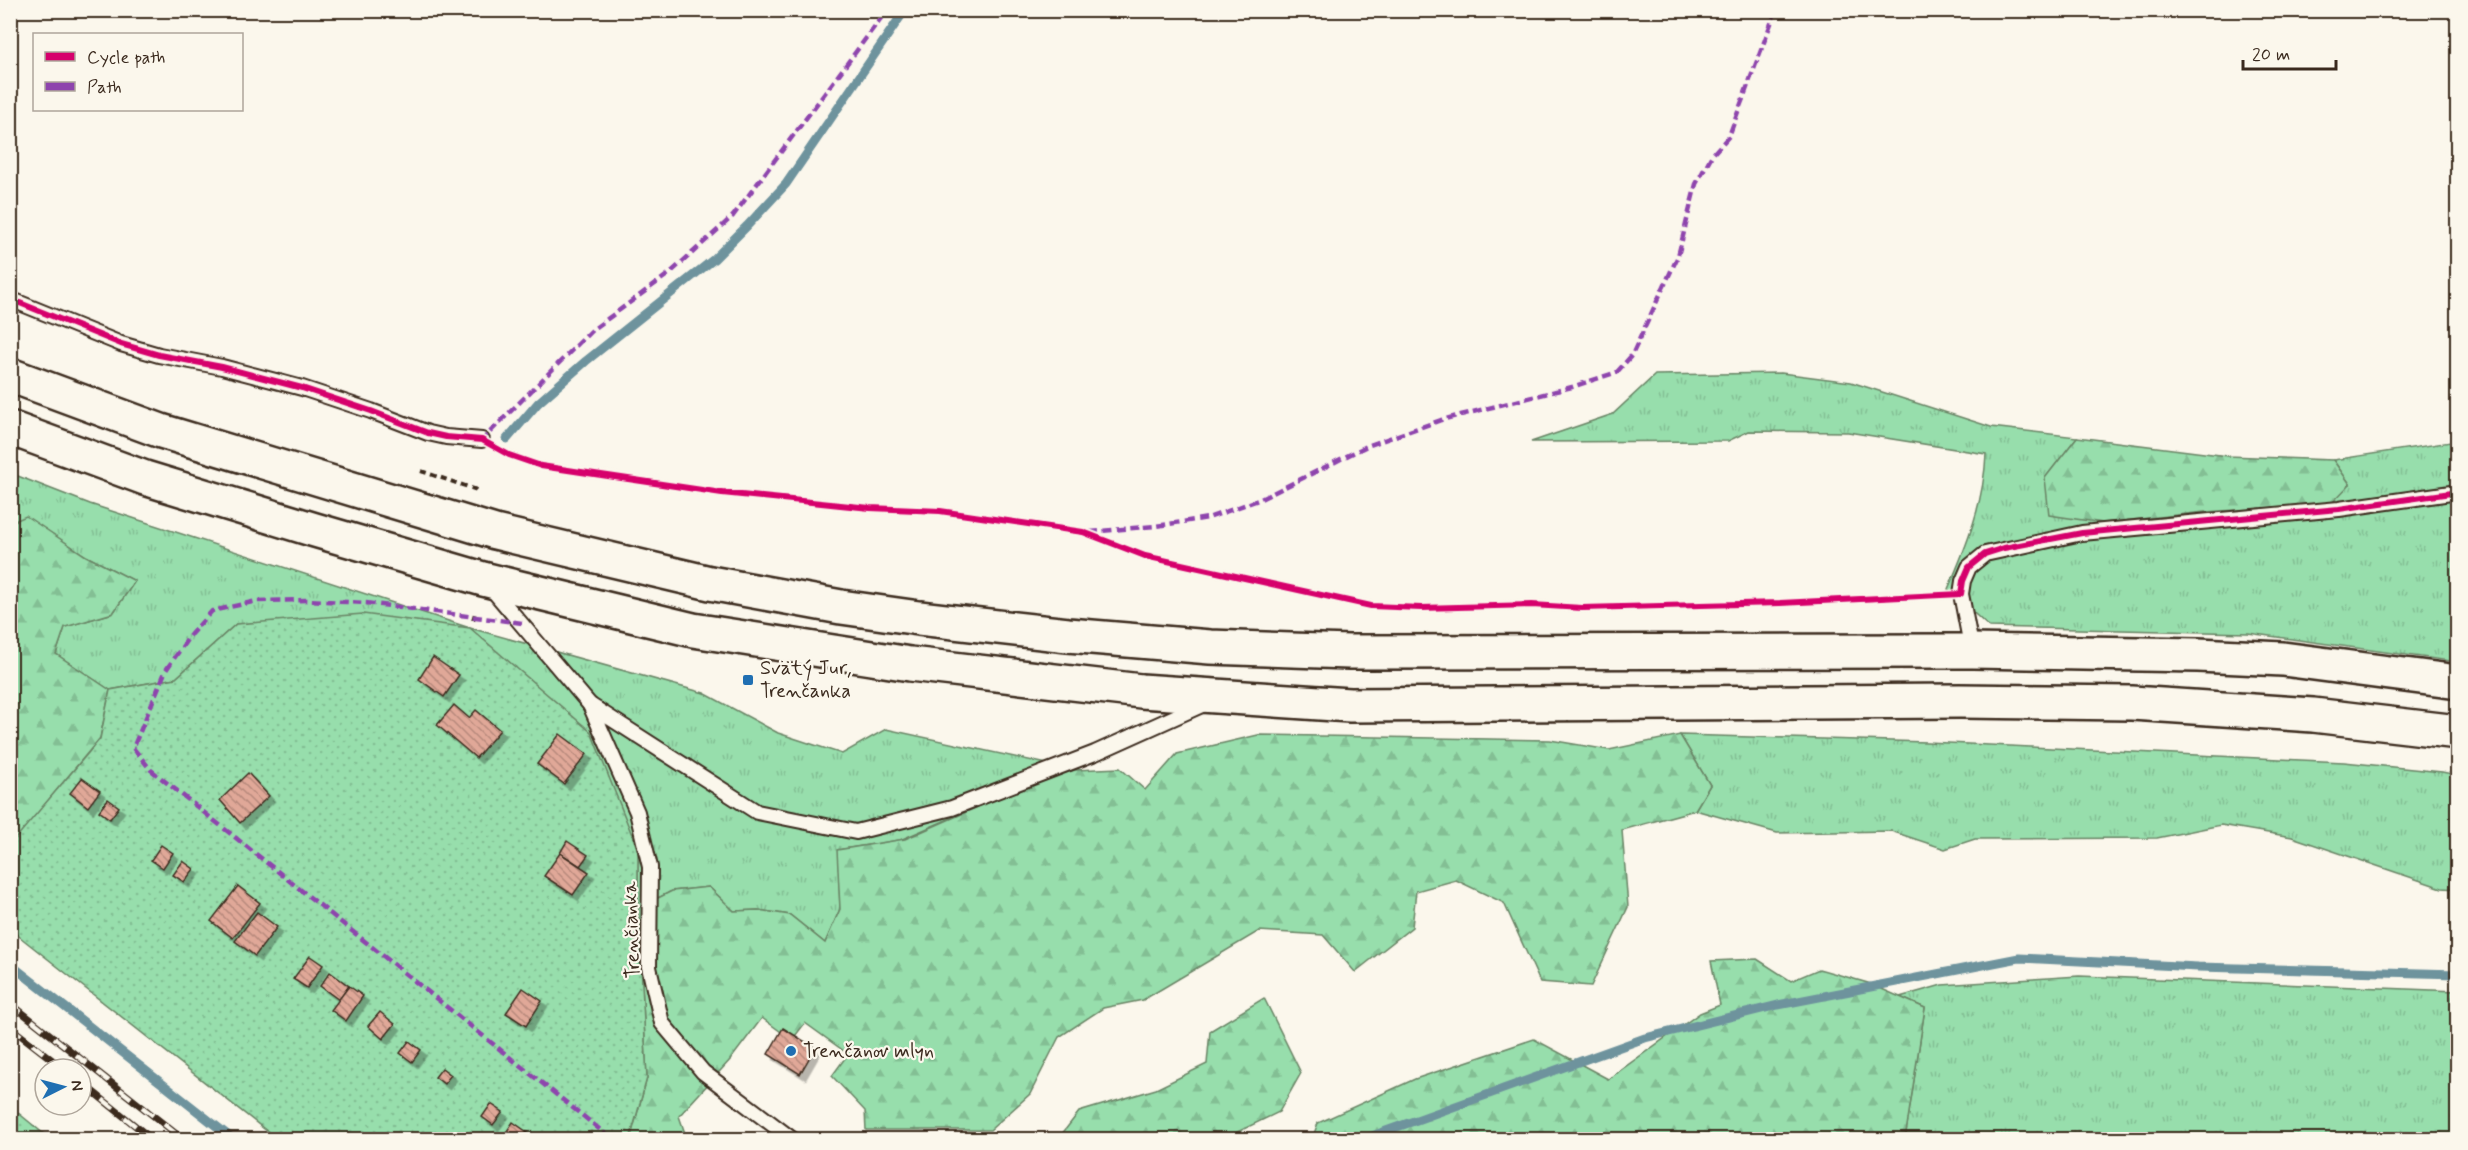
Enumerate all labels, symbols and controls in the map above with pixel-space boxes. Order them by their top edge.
legend [33,33,243,111]
scale bar [2243,33,2336,71]
text: 20 m [2252,43,2290,67]
text: Cycle path [87,46,165,70]
text: Path [87,76,122,100]
place label: Svätý Jur, Trenčanka [760,655,852,705]
marker: Svätý Jur, Trenčanka [741,673,755,687]
street label: Trenčianka [617,880,647,979]
place label: Trenčanov mlyn [803,1038,934,1065]
marker: Trenčanov mlyn [784,1044,798,1058]
north arrow [33,1057,93,1117]
text: N [65,1079,87,1092]

